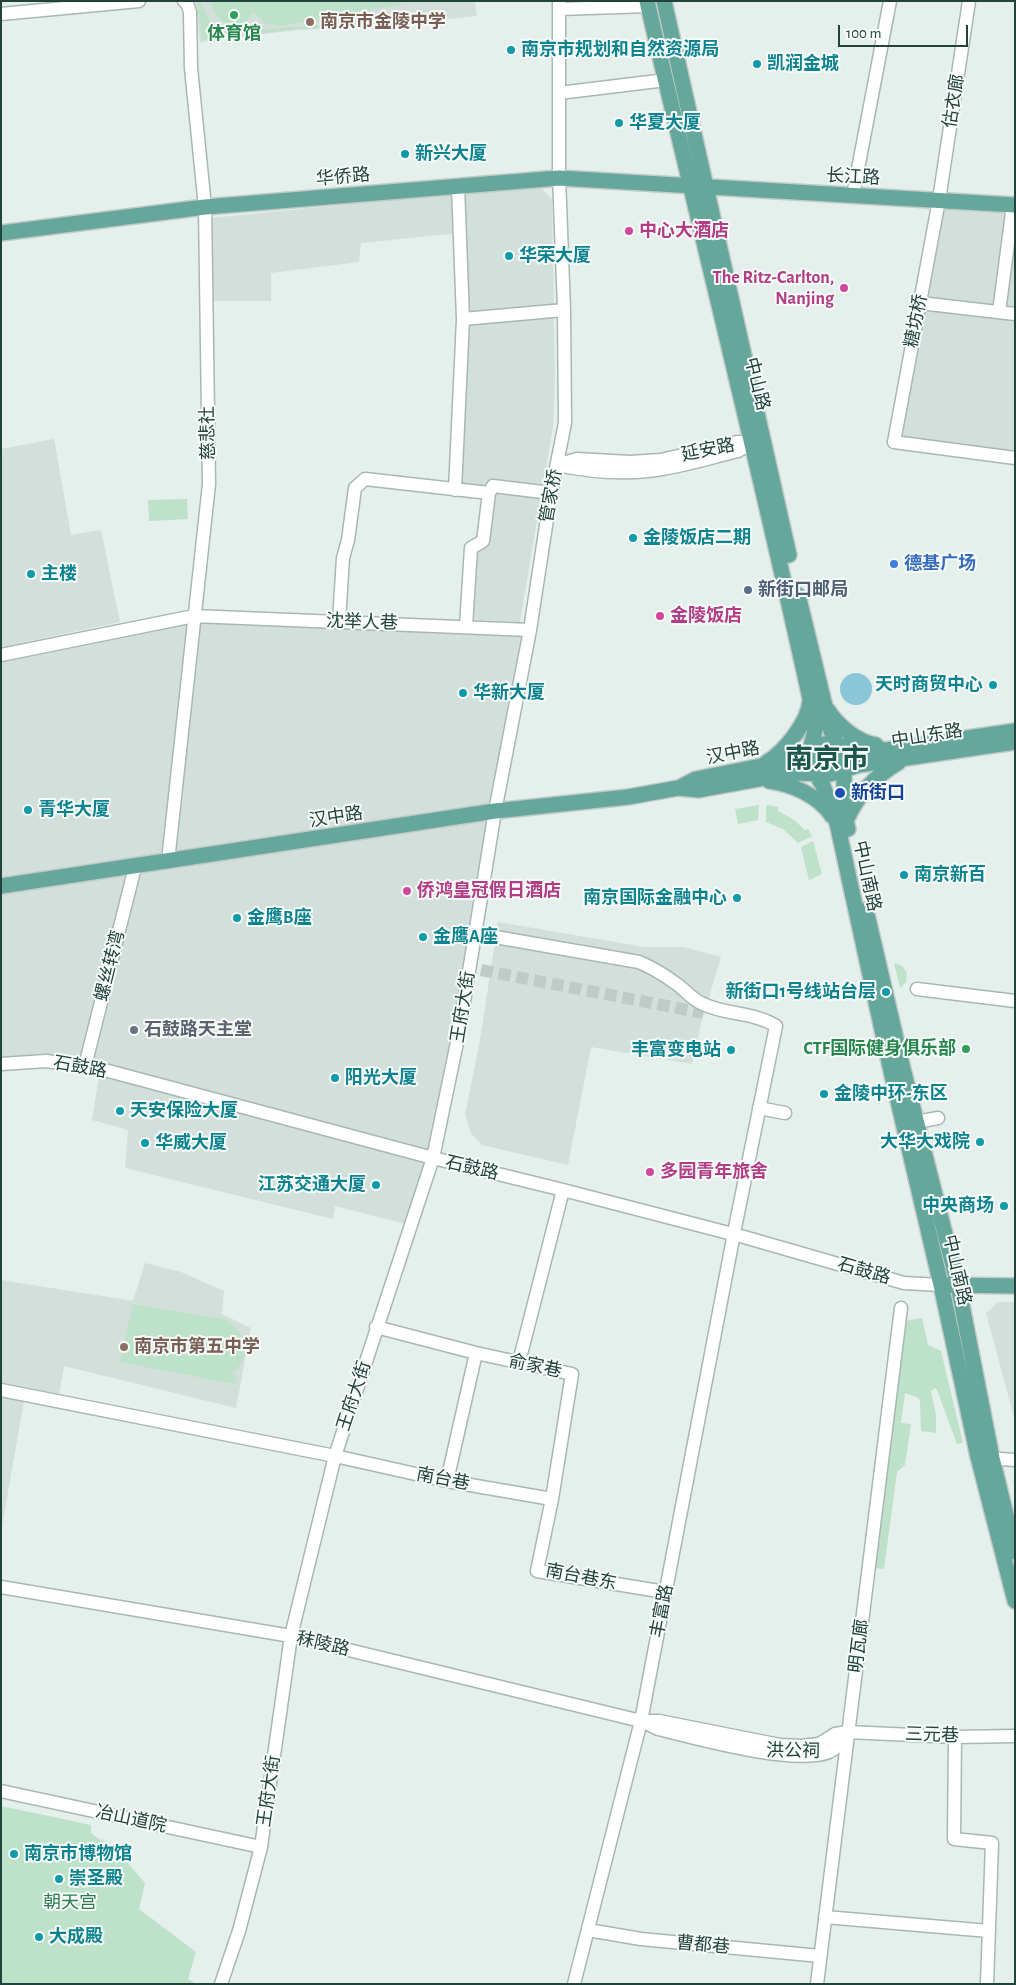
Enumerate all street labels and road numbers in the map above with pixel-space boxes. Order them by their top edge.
street label: 估衣廊 [939,73,969,129]
street label: 华侨路 [315,164,371,190]
street label: 长江路 [825,165,881,189]
street label: 糖坊桥 [900,292,932,350]
street label: 中山路 [740,355,774,413]
street label: 慈悲社 [197,406,219,460]
street label: 延安路 [679,434,737,466]
street label: 管家桥 [536,468,566,524]
street label: 沈举人巷 [326,610,398,634]
street label: 中山东路 [890,720,964,752]
street label: 汉中路 [704,737,762,769]
street label: 汉中路 [308,802,364,832]
street label: 中山南路 [849,839,885,913]
street label: 螺丝转湾 [91,928,129,1004]
street label: 王府大街 [447,970,479,1044]
street label: 石鼓路 [52,1052,108,1082]
street label: 石鼓路 [443,1151,501,1185]
street label: 中山南路 [938,1232,976,1308]
street label: 石鼓路 [835,1253,893,1289]
street label: 俞家巷 [506,1350,564,1382]
street label: 王府大街 [333,1358,375,1434]
street label: 南台巷 [414,1463,472,1495]
street label: 南台巷东 [544,1560,618,1594]
street label: 丰富路 [646,1582,678,1640]
street label: 明瓦廊 [845,1618,873,1674]
street label: 秣陵路 [294,1627,352,1661]
street label: 三元巷 [905,1723,959,1747]
street label: 洪公祠 [766,1740,820,1762]
street label: 王府大街 [253,1754,285,1828]
street label: 冶山道院 [94,1801,168,1837]
street label: 曹都巷 [675,1932,731,1958]

